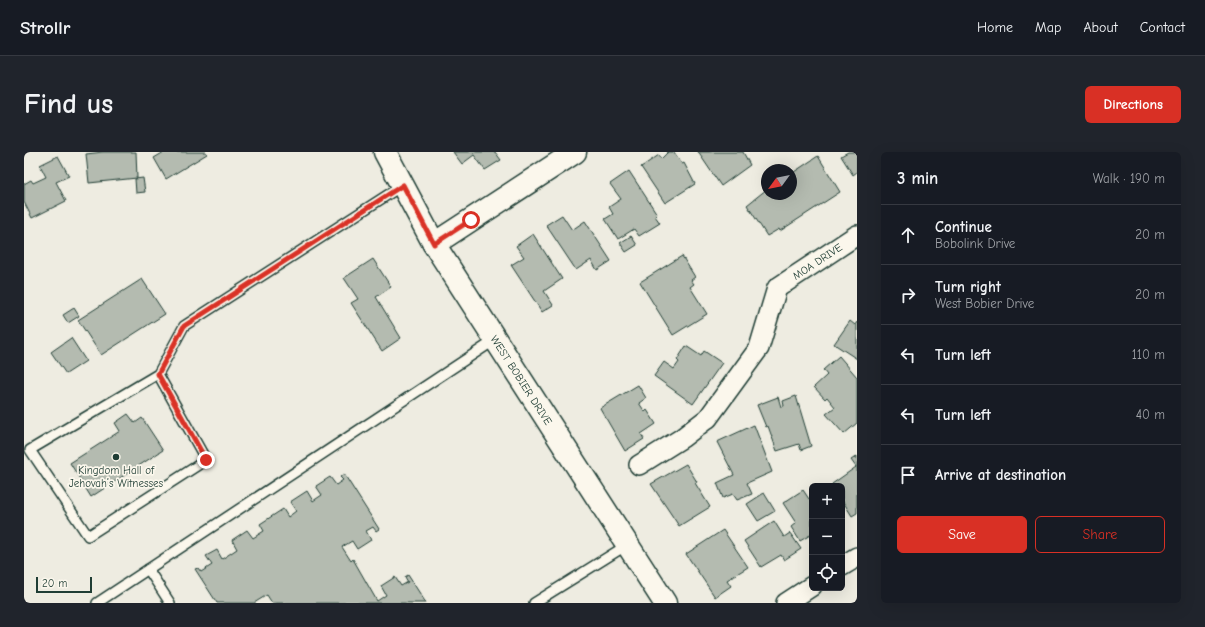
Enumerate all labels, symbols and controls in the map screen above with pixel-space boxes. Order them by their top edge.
text: Strollr [20,17,70,39]
text: Home [977,19,1013,36]
text: Map [1035,19,1061,36]
text: About [1083,19,1118,36]
text: Contact [1140,19,1185,36]
button: Directions [1085,86,1181,123]
text: Find us [24,88,113,120]
north arrow [761,164,797,200]
text: 3 min [897,169,938,188]
text: Walk · 190 m [1093,171,1165,186]
route start [462,211,480,229]
text: Continue [935,218,992,236]
icon: ahead [897,224,919,246]
text: 20 m [1135,227,1165,242]
text: Bobolink Drive [935,236,1015,251]
street label: MOA DRIVE [790,241,845,283]
text: Turn right [935,278,1001,296]
icon: right [897,284,919,306]
text: 20 m [1135,287,1165,302]
text: West Bobier Drive [935,296,1034,311]
street label: WEST BOBIER DRIVE [488,333,555,428]
icon: left [897,344,919,366]
text: Turn left [935,346,991,364]
text: 110 m [1132,347,1165,362]
icon: left [897,404,919,426]
text: Turn left [935,406,991,424]
text: 40 m [1136,407,1165,422]
route end [197,451,215,469]
marker: Kingdom Hall of Jehovah’s Witnesses [111,452,121,462]
place label: Kingdom Hall of Jehovah’s Witnesses [69,464,164,490]
icon: arrive [897,464,919,486]
text: Arrive at destination [935,466,1066,484]
map controls [809,483,845,591]
button: + [809,483,845,519]
button: Save [897,516,1027,553]
button: Share [1035,516,1165,553]
button: − [809,519,845,555]
button: locate [809,555,845,591]
scale bar [36,575,92,594]
text: 20 m [42,577,67,590]

